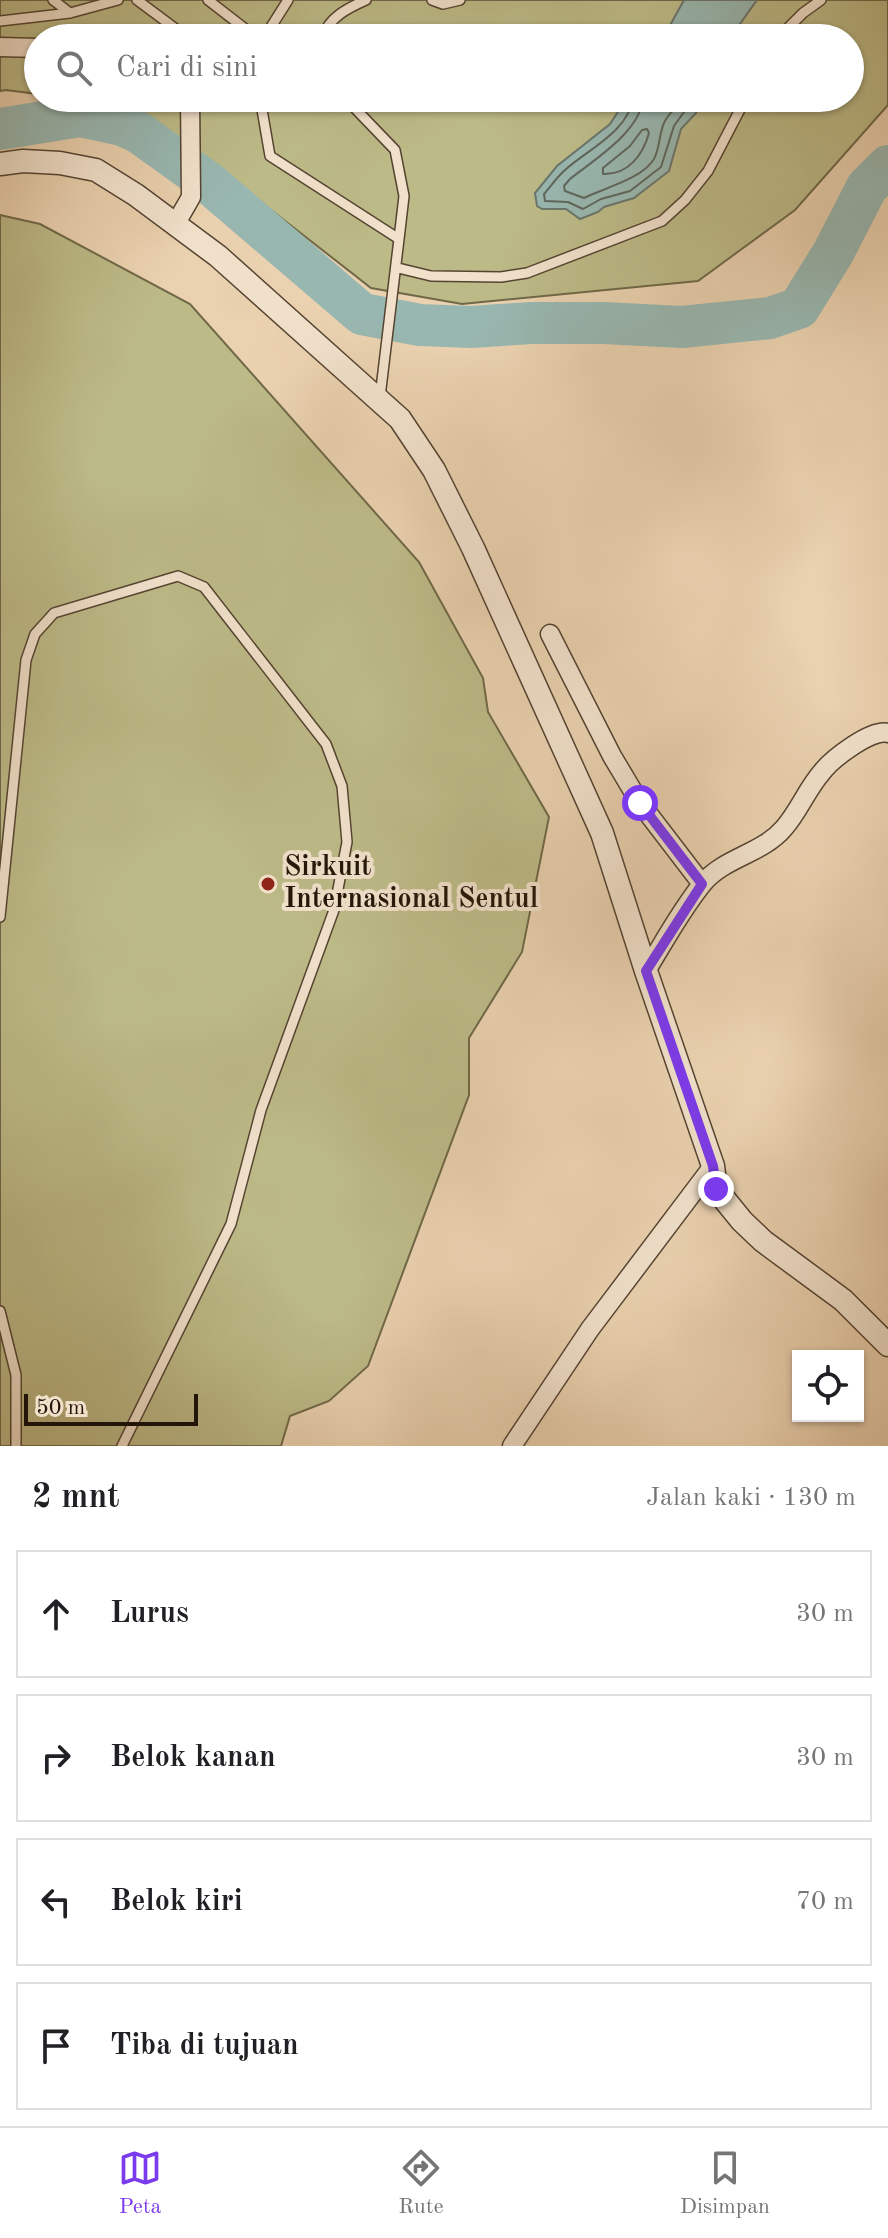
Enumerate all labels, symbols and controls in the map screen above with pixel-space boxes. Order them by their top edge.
search box [24,24,864,112]
icon: search [52,46,96,90]
text: Cari di sini [116,53,257,83]
route start [622,785,658,821]
place label: Sirkuit Internasional Sentul [284,854,539,914]
marker: Sirkuit Internasional Sentul [259,875,277,893]
route end [698,1171,734,1207]
map controls [792,1350,864,1422]
button: locate [792,1350,864,1422]
scale bar [24,1390,198,1426]
text: 50 m [36,1397,85,1419]
text: 2 mnt [32,1481,120,1515]
text: Jalan kaki · 130 m [646,1485,856,1511]
icon: ahead [34,1592,78,1636]
text: Lurus [110,1599,189,1629]
text: 30 m [796,1601,854,1627]
icon: right [34,1736,78,1780]
text: Belok kanan [110,1743,276,1773]
text: 30 m [796,1745,854,1771]
icon: left [34,1880,78,1924]
text: Belok kiri [110,1887,243,1917]
text: 70 m [796,1889,854,1915]
icon: arrive [34,2024,78,2068]
text: Tiba di tujuan [110,2031,299,2061]
tab: Peta [118,2146,162,2221]
tab: Rute [398,2146,444,2221]
tab: Disimpan [680,2146,770,2221]

